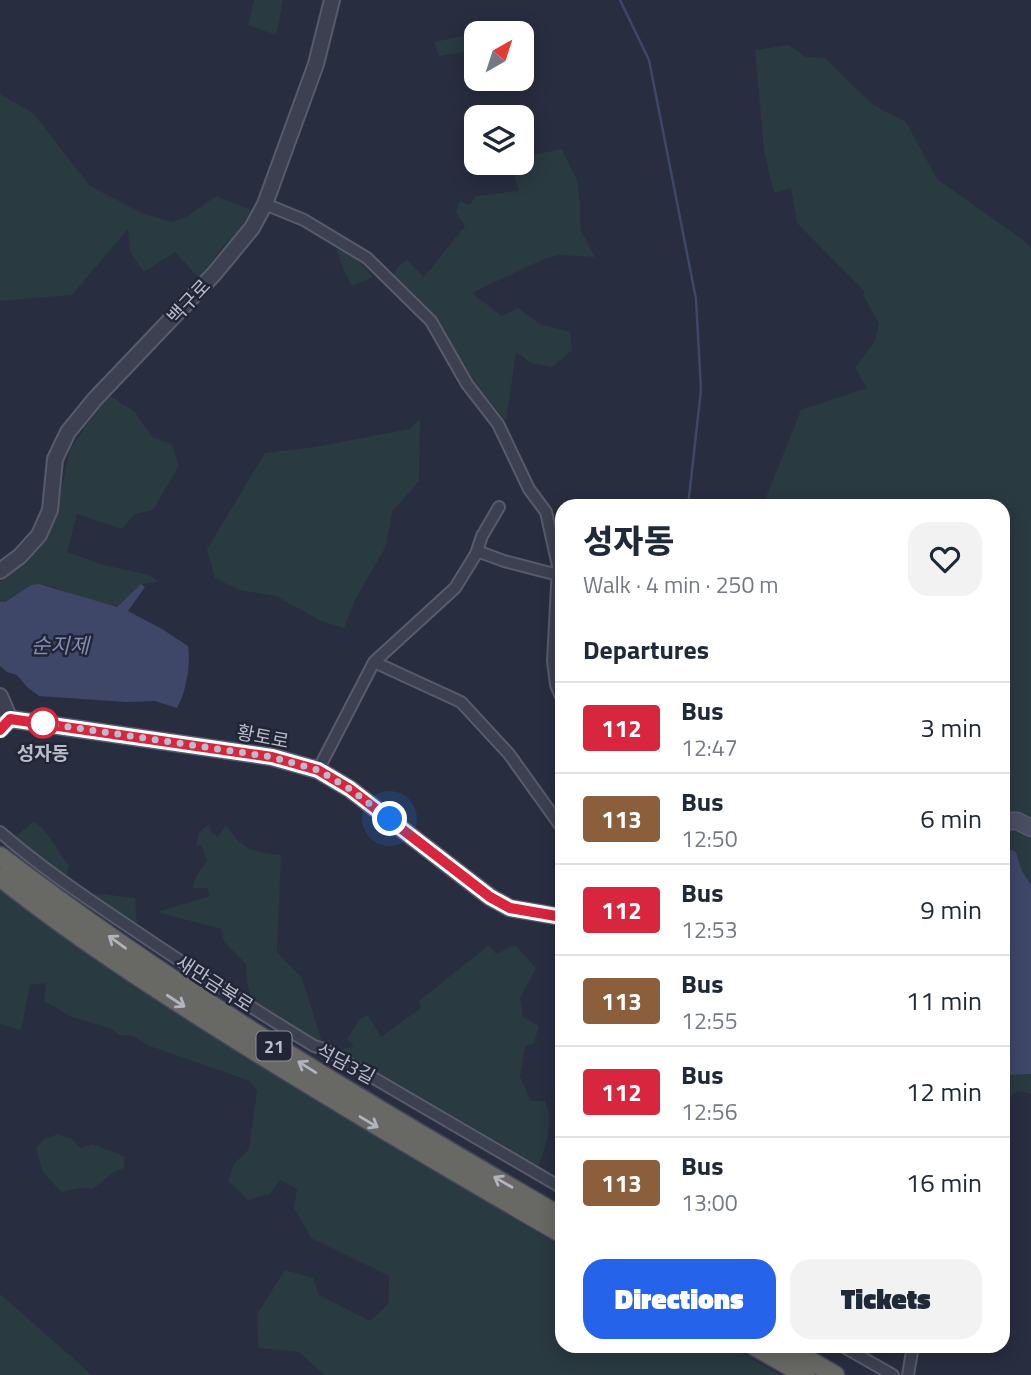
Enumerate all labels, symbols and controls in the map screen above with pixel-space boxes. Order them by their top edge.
north arrow [464,21,534,91]
map controls [464,21,534,175]
button: layers [464,105,534,175]
street label: 백구로 [160,272,216,330]
text: 성자동 [583,516,674,566]
button: heart [908,522,982,596]
text: Walk · 4 min · 250 m [583,567,779,602]
water label: 순지제 [31,629,92,661]
text: Departures [583,630,709,669]
text: Bus [681,691,723,730]
marker: 성자동 [28,708,58,738]
text: 3 min [920,708,982,747]
text: 112 [601,710,642,746]
street label: 황토로 [234,717,292,755]
text: 12:47 [681,730,738,765]
place label: 성자동 [17,738,69,767]
text: Bus [681,782,723,821]
text: 6 min [920,799,982,838]
your location [372,801,407,836]
text: 113 [601,801,642,837]
text: 12:50 [681,821,738,856]
text: Bus [681,873,723,912]
text: 9 min [920,890,982,929]
text: 112 [601,892,642,928]
text: 12:53 [681,912,738,947]
one-way arrow [108,935,127,949]
street label: 새만금북로 [170,947,260,1019]
text: Bus [681,964,723,1003]
text: 11 min [906,981,982,1020]
text: 113 [601,983,642,1019]
one-way arrow [166,994,185,1009]
text: 12:55 [681,1003,738,1038]
road number: 21 [256,1031,292,1060]
street label: 석담3길 [311,1035,381,1091]
text: Bus [681,1055,723,1094]
one-way arrow [298,1059,317,1074]
text: 12 min [906,1072,982,1111]
text: 112 [601,1074,642,1110]
text: 12:56 [681,1094,738,1129]
one-way arrow [358,1115,378,1129]
text: Bus [681,1146,723,1185]
text: 16 min [906,1163,982,1202]
text: 113 [601,1165,642,1201]
one-way arrow [493,1175,513,1189]
text: 13:00 [681,1185,738,1220]
button: Directions [583,1259,776,1339]
button: Tickets [790,1259,982,1339]

